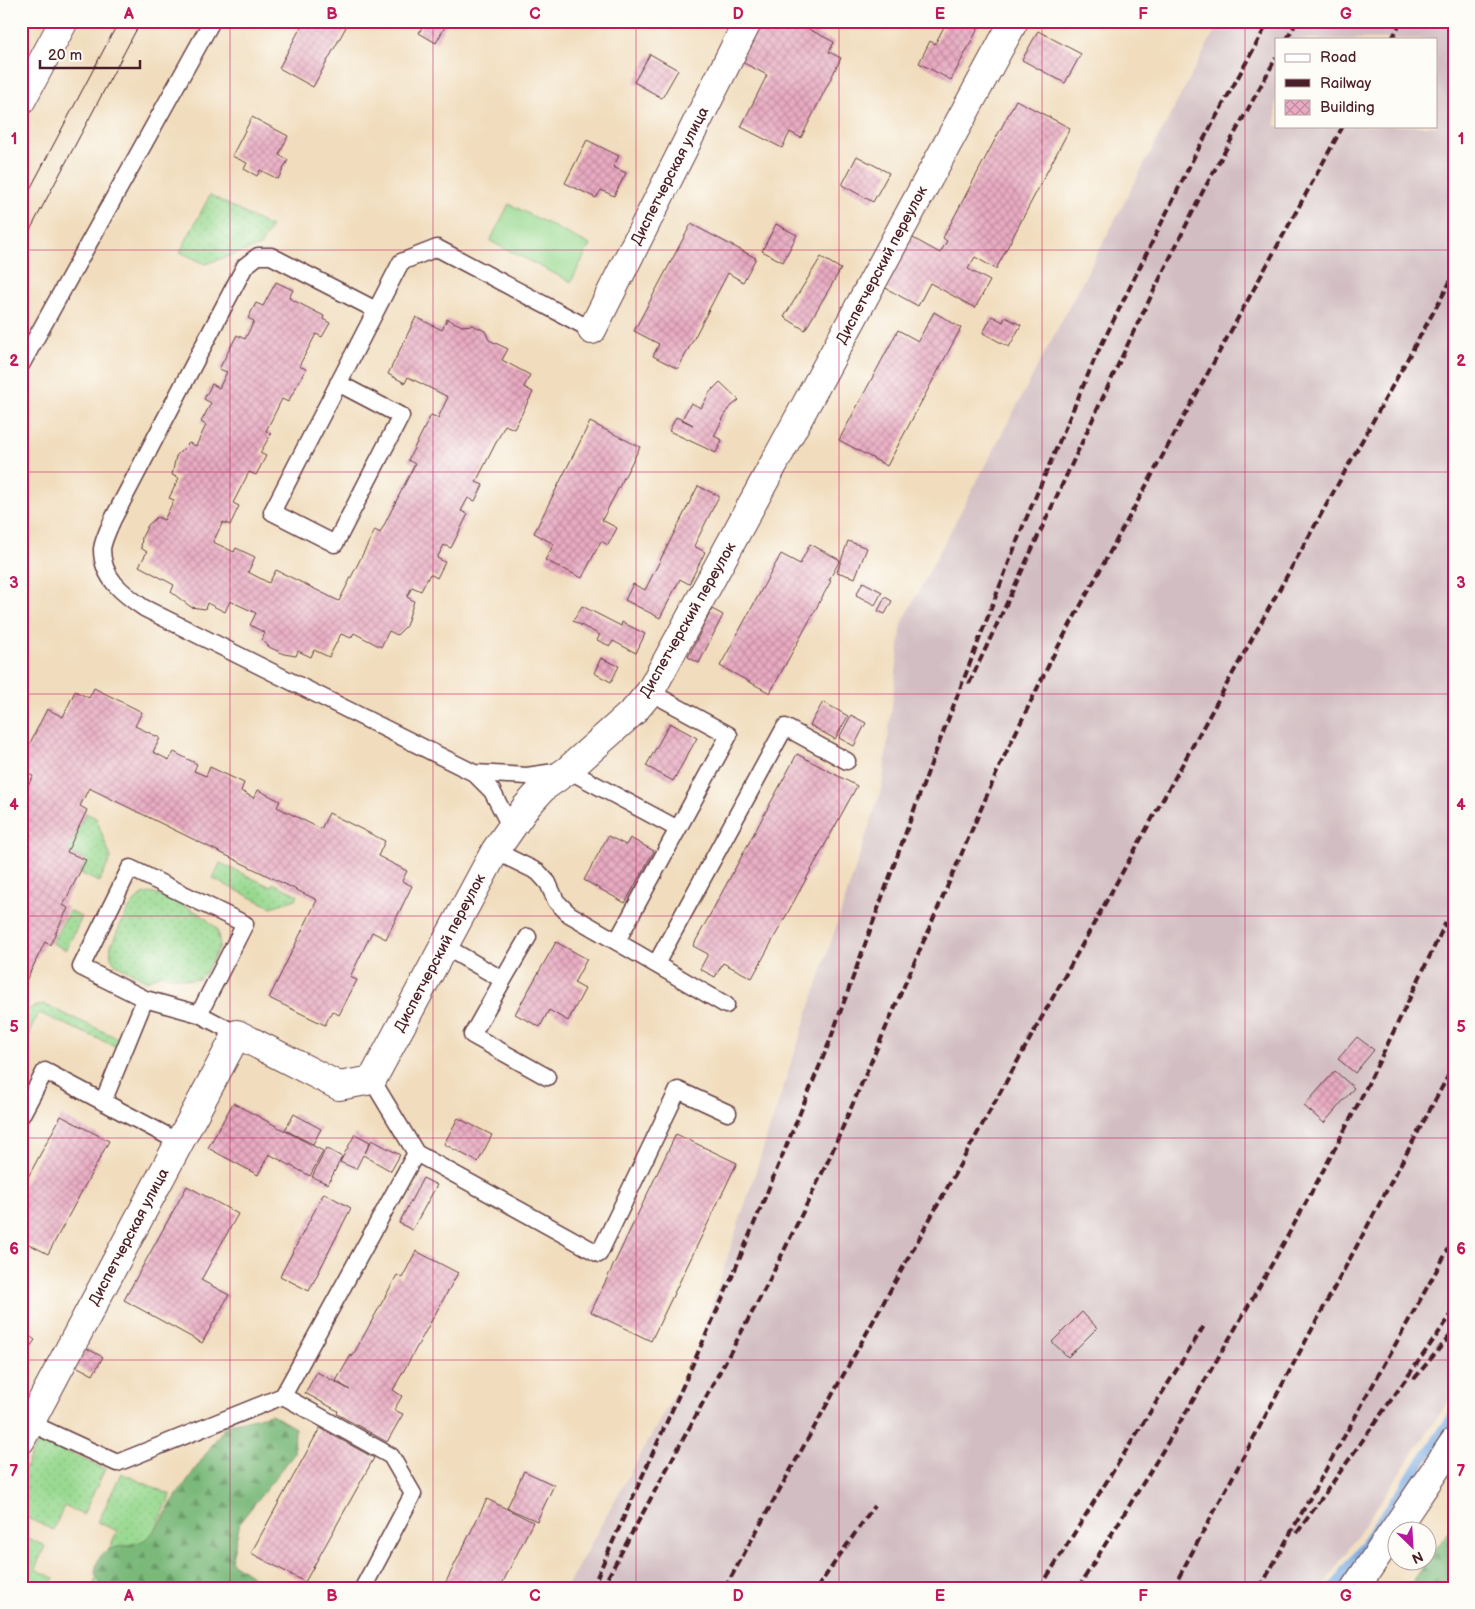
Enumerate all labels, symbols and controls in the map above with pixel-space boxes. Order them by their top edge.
text: A [123,5,134,24]
text: B [326,5,338,24]
text: C [529,5,541,24]
text: D [732,5,744,24]
text: E [935,5,945,24]
text: F [1138,5,1148,24]
text: G [1340,5,1352,24]
scale bar [40,38,140,70]
legend [1275,38,1438,128]
text: 20 m [48,46,82,65]
text: Road [1320,48,1356,67]
text: Railway [1320,74,1371,93]
text: Building [1320,98,1375,117]
street label: Диспетчерская улица [627,104,713,248]
text: 1 [11,130,17,149]
text: 1 [1458,130,1464,149]
street label: Диспетчерский переулок [832,183,932,347]
text: 2 [9,352,19,371]
text: 2 [1456,352,1466,371]
street label: Диспетчерский переулок [636,539,740,701]
text: 3 [9,574,19,593]
text: 3 [1456,574,1466,593]
text: 4 [9,796,19,815]
text: 4 [1456,796,1466,815]
street label: Диспетчерский переулок [390,871,490,1035]
text: 5 [9,1018,19,1037]
text: 5 [1456,1018,1466,1037]
street label: Диспетчерская улица [85,1165,173,1309]
text: 6 [9,1240,19,1259]
text: 6 [1456,1240,1466,1259]
text: 7 [10,1462,19,1481]
text: 7 [1457,1462,1466,1481]
north arrow [1388,1522,1438,1572]
text: N [1409,1547,1426,1567]
text: A [123,1587,134,1606]
text: B [326,1587,338,1606]
text: C [529,1587,541,1606]
text: D [732,1587,744,1606]
text: E [935,1587,945,1606]
text: F [1138,1587,1148,1606]
text: G [1340,1587,1352,1606]

